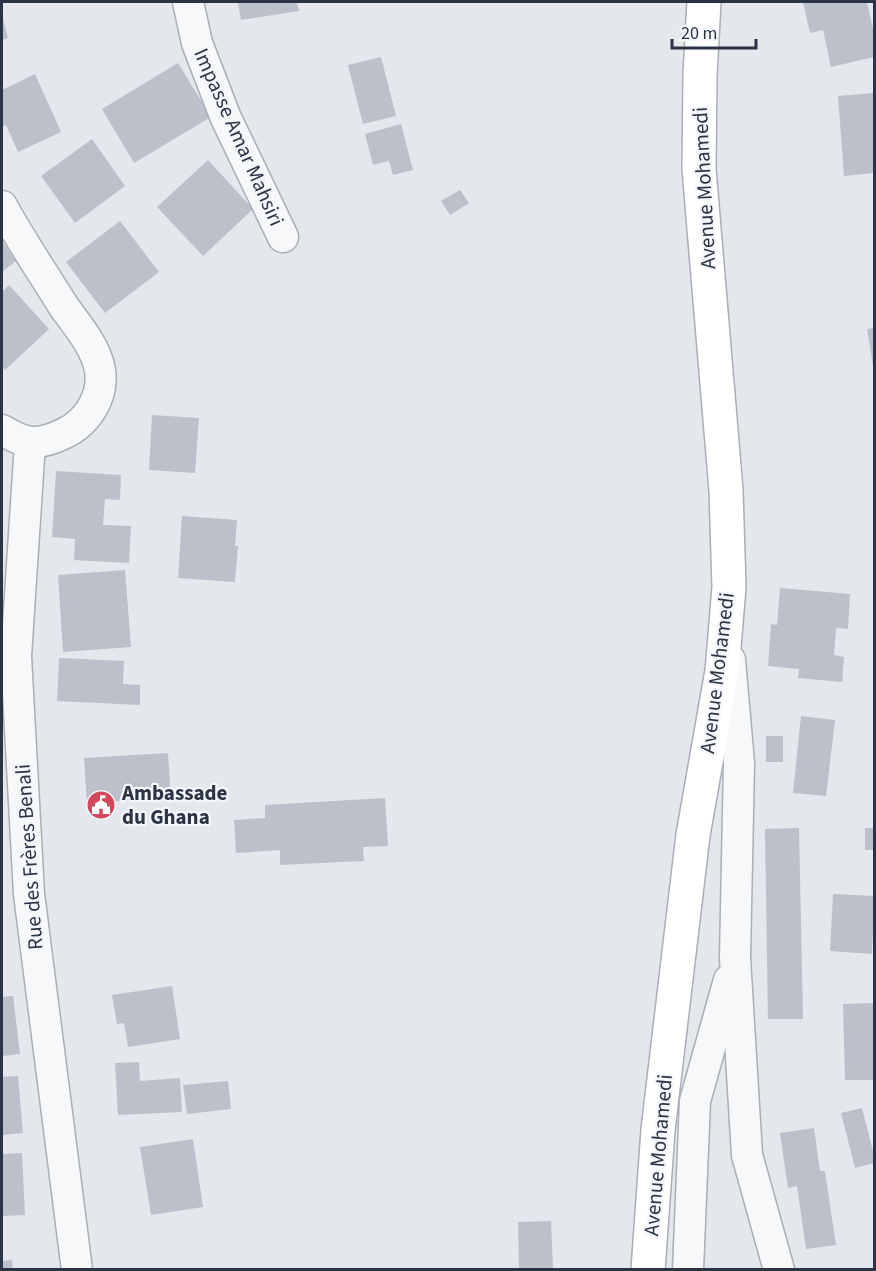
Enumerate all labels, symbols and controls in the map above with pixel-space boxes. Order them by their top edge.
scale bar [672,12,756,50]
text: 20 m [681,21,717,46]
street label: Impasse Amar Mahsiri [186,43,292,231]
street label: Avenue Mohamedi [685,106,723,270]
street label: Avenue Mohamedi [692,591,742,755]
street label: Rue des Frères Benali [8,763,50,951]
place label: Ambassade du Ghana [121,778,228,832]
public building icon: Ambassade du Ghana [85,789,117,821]
street label: Avenue Mohamedi [636,1073,680,1237]

